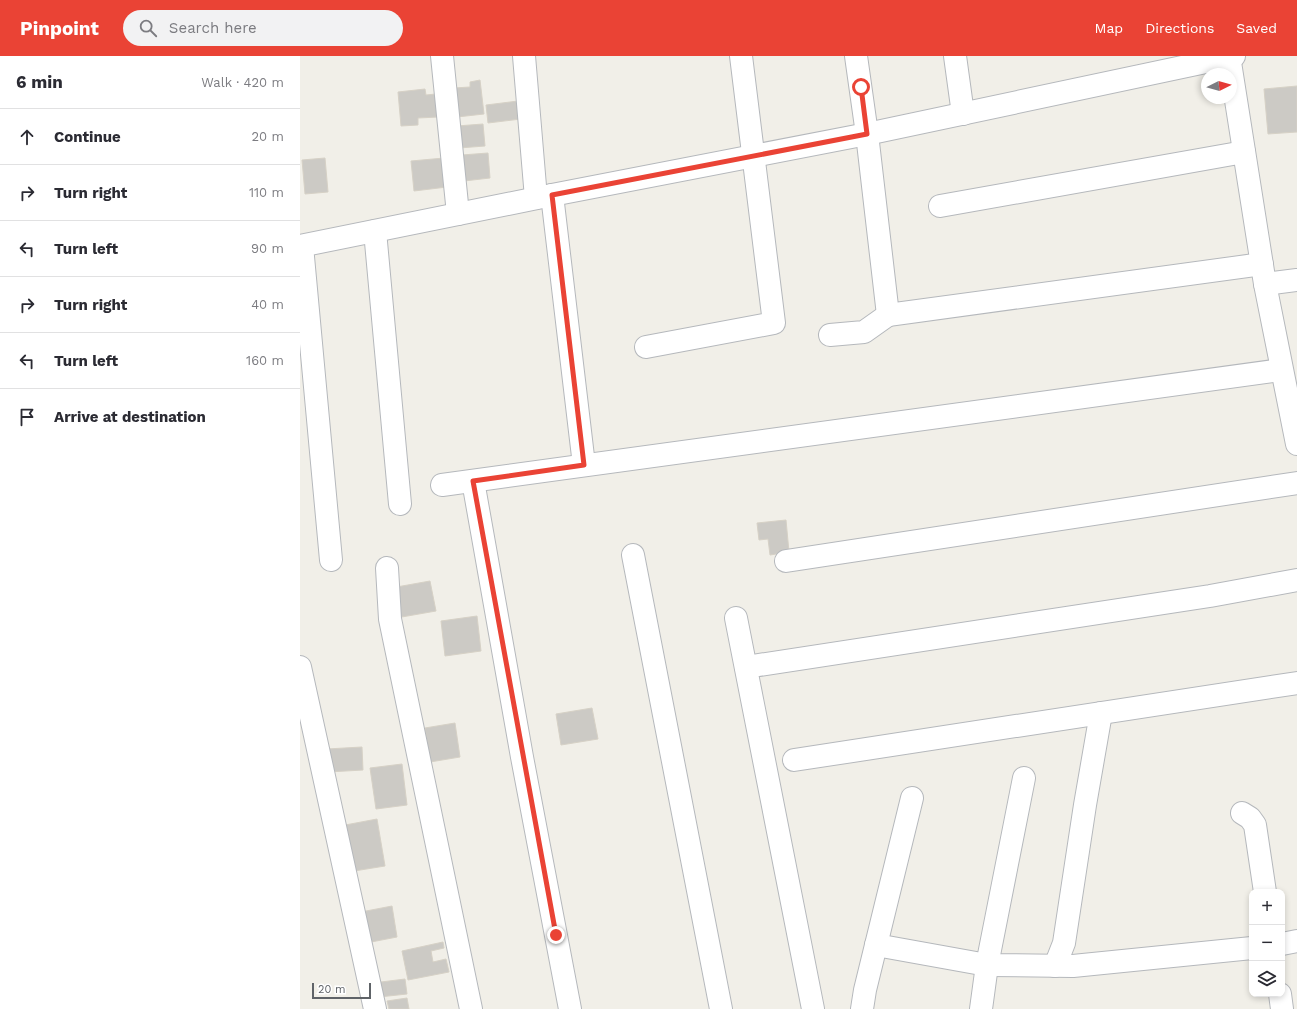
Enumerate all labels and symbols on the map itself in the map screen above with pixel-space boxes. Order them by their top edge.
north arrow [1201,68,1237,104]
route start [852,78,870,96]
route end [547,926,565,944]
scale bar [312,981,371,1000]

